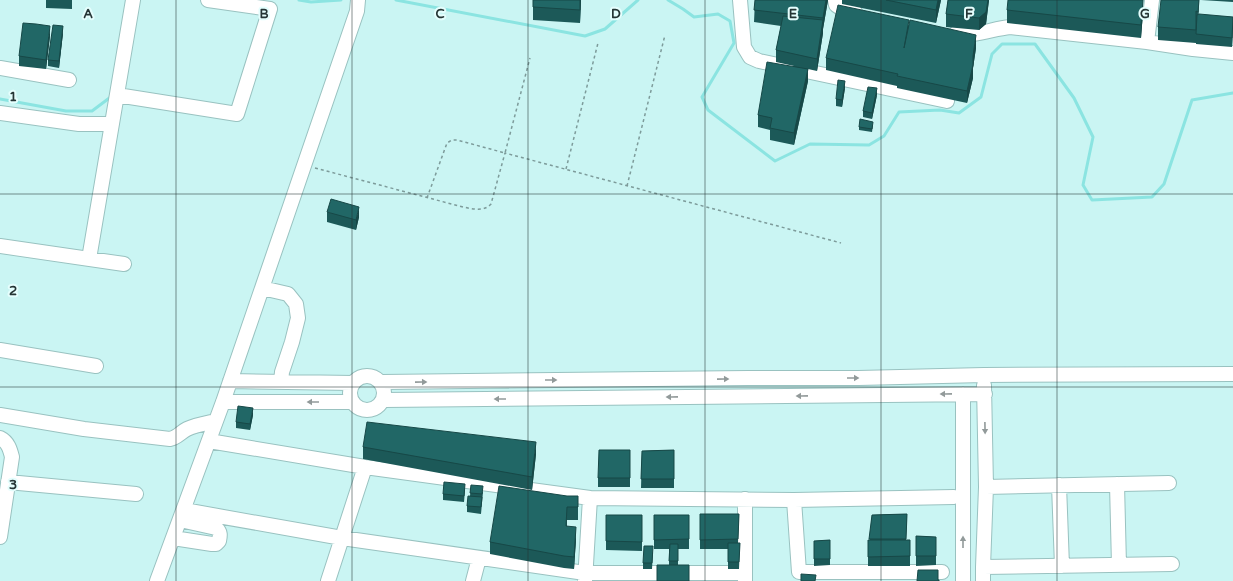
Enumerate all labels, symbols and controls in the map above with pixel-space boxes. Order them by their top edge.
text: A [83,6,93,22]
text: B [259,6,269,22]
text: C [435,6,445,22]
text: D [611,6,621,22]
text: E [789,6,797,22]
text: F [965,6,973,22]
text: G [1140,6,1150,22]
text: 1 [9,89,17,105]
text: 2 [9,283,17,299]
one-way arrow [847,375,860,381]
one-way arrow [717,376,730,382]
one-way arrow [545,377,558,383]
one-way arrow [415,379,428,385]
one-way arrow [939,391,952,397]
one-way arrow [795,393,808,399]
one-way arrow [665,394,678,400]
one-way arrow [493,396,506,402]
one-way arrow [306,399,319,405]
one-way arrow [982,422,988,435]
text: 3 [9,477,17,493]
one-way arrow [960,535,966,548]

